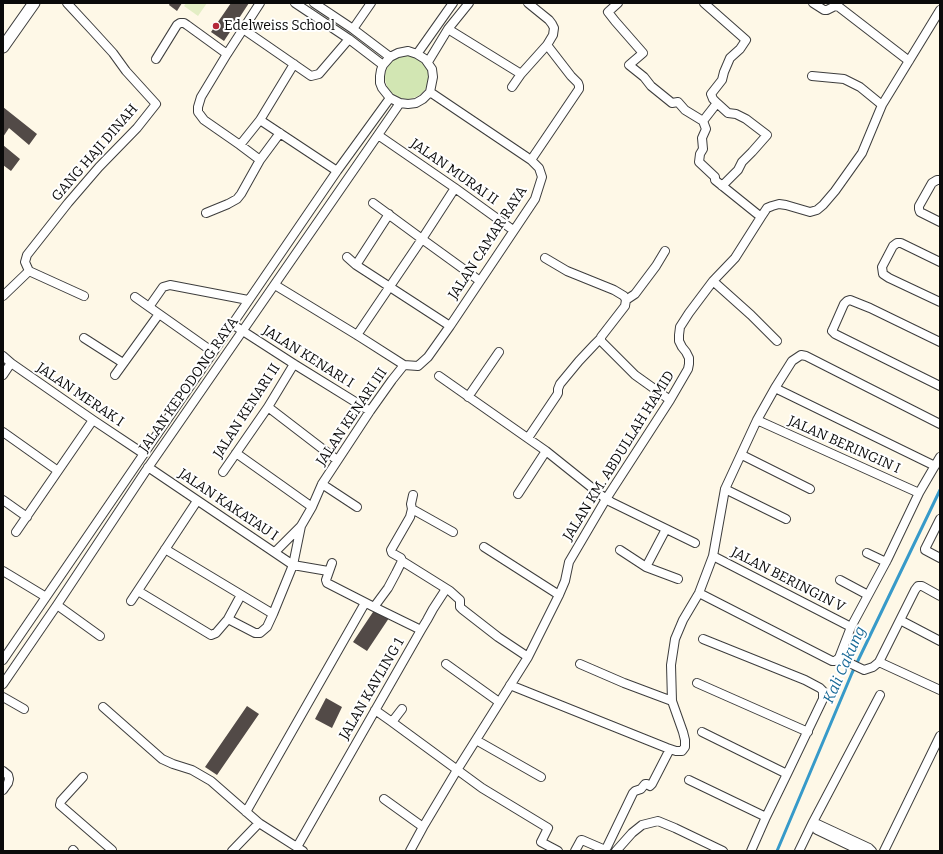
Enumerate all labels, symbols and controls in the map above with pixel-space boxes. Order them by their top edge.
place label: Edelweiss School [224,18,335,34]
marker: Edelweiss School [211,21,221,31]
street label: GANG HAJI DINAH [48,101,142,205]
street label: JALAN MURAI II [407,136,501,208]
street label: JALAN CAMAR RAYA [445,183,531,303]
street label: JALAN KEPODONG RAYA [136,314,242,456]
street label: JALAN KENARI I [259,322,357,392]
street label: JALAN MERAK I [33,360,127,430]
street label: JALAN KENARI II [210,361,284,461]
street label: JALAN KENARI III [313,365,391,469]
street label: JALAN KM. ABDULLAH HAMID [560,368,678,544]
street label: JALAN BERINGIN I [785,413,903,477]
street label: JALAN KAKATAU I [175,465,281,545]
street label: JALAN BERINGIN V [728,544,848,616]
water label: Kali Cakung [820,624,870,706]
street label: JALAN KAVLING 1 [336,635,408,743]

